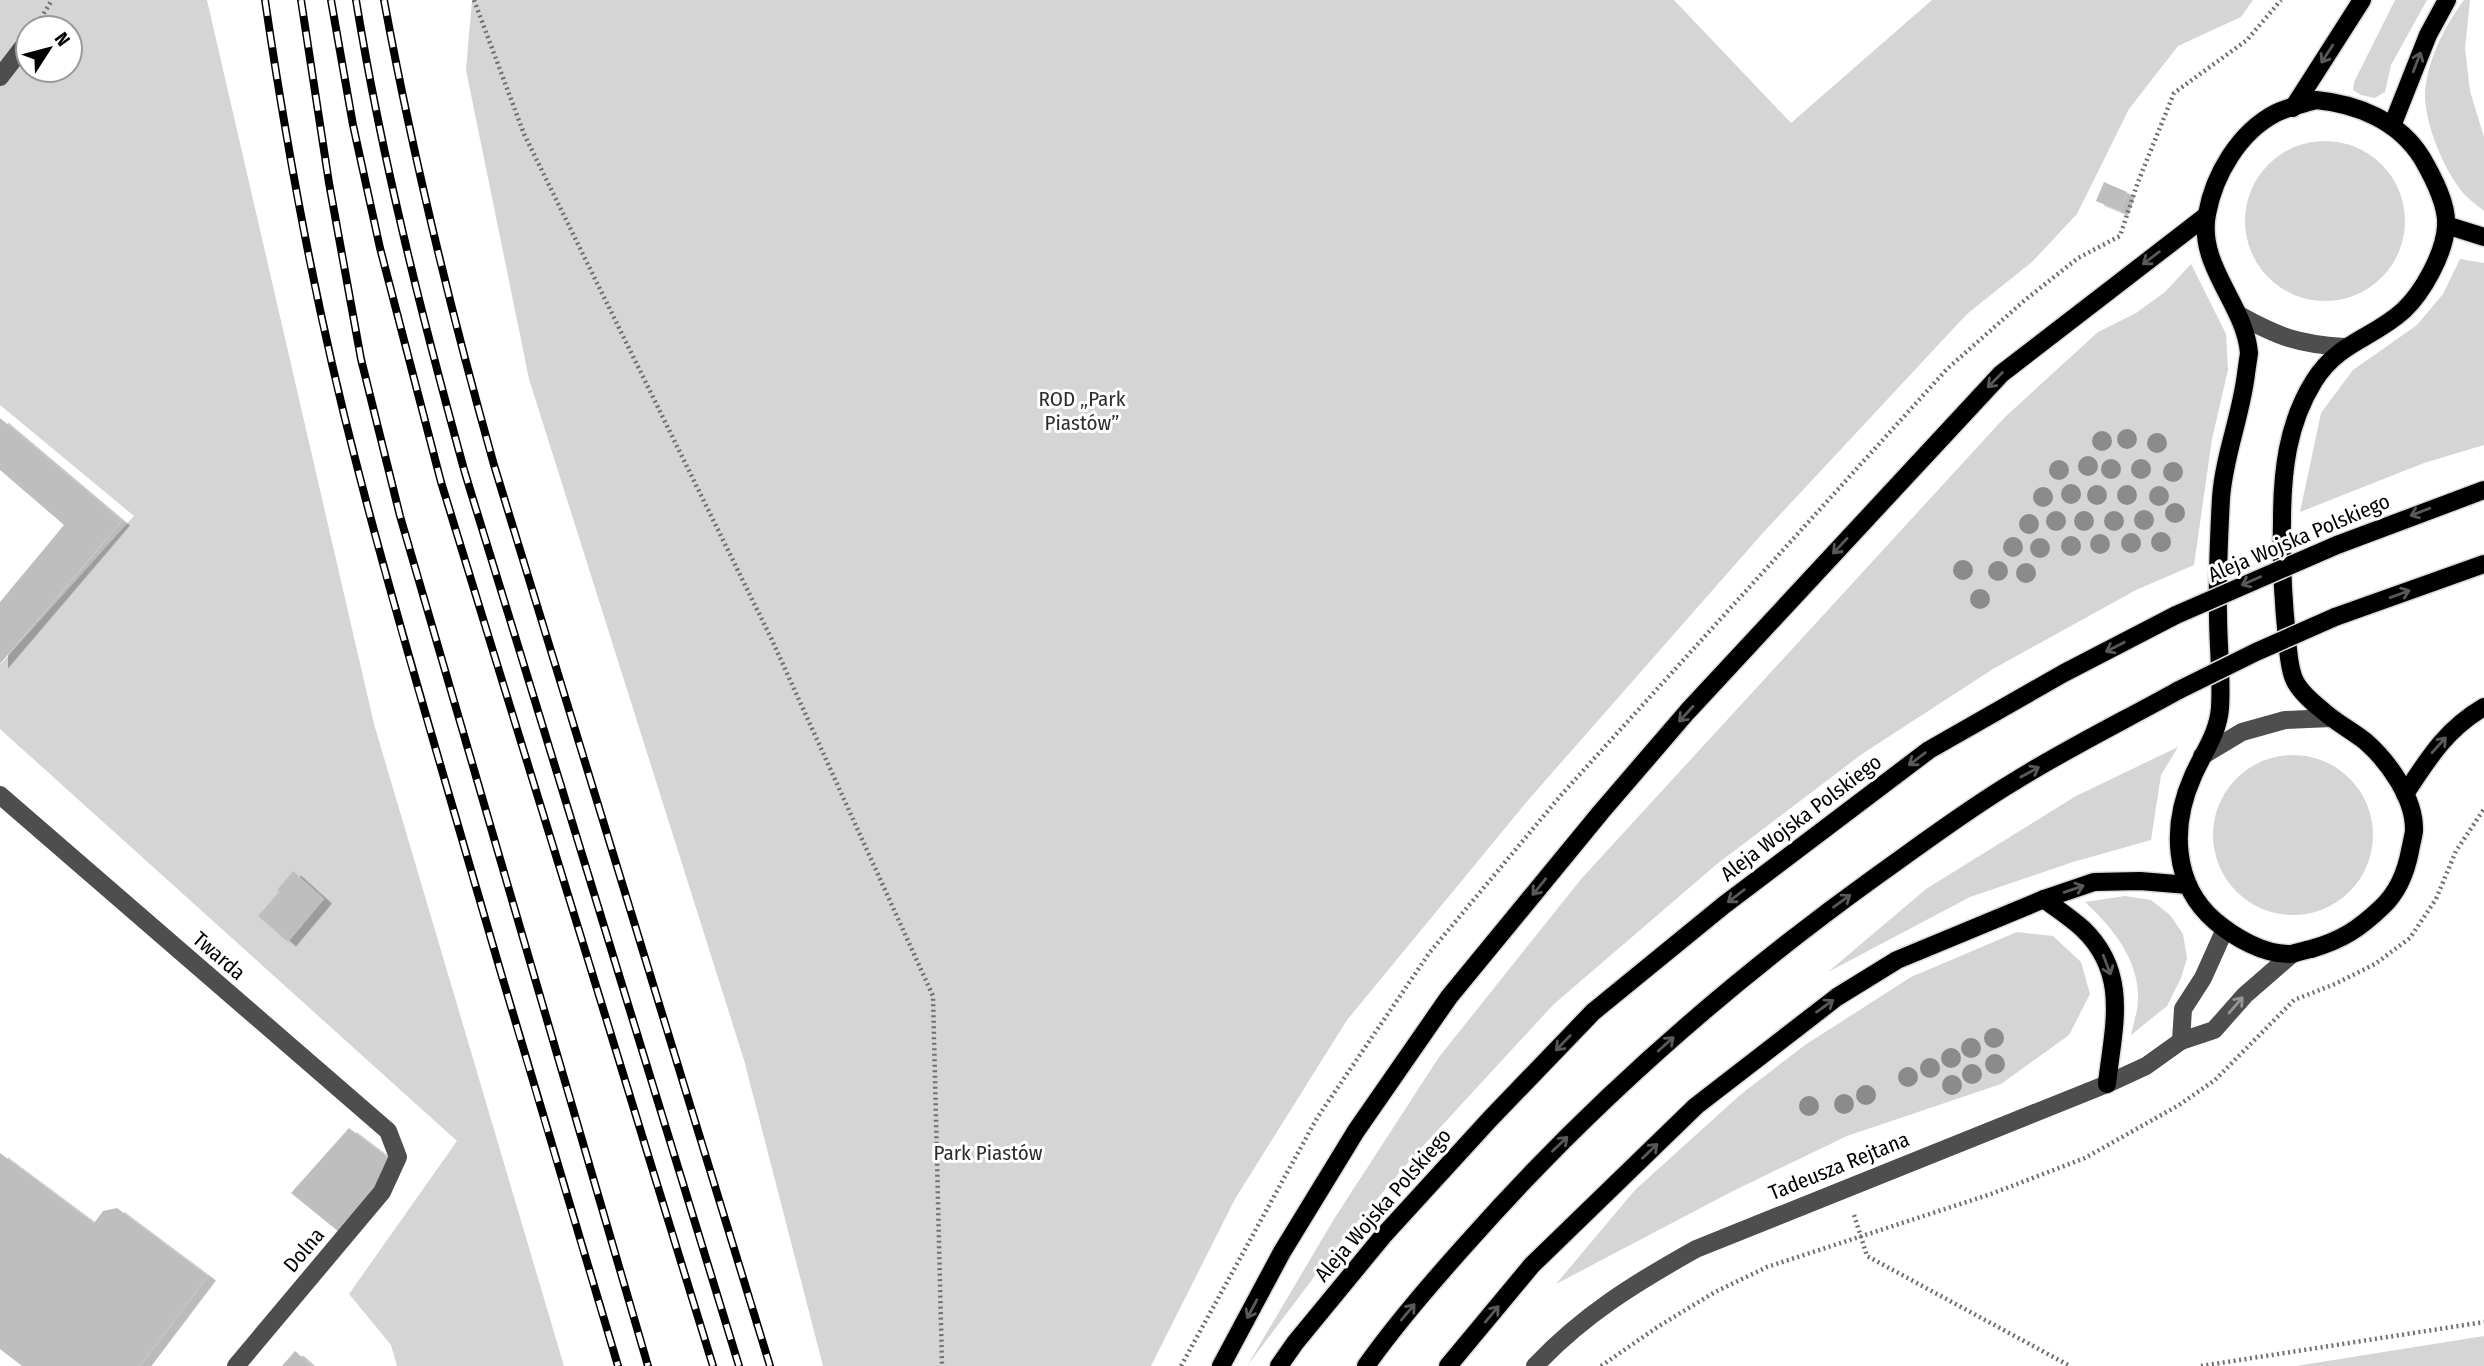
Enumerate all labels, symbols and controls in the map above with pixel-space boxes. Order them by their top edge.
north arrow [14,14,84,84]
text: N [50,28,75,51]
one-way arrow [2320,43,2334,63]
one-way arrow [2412,52,2425,74]
one-way arrow [2143,250,2161,265]
one-way arrow [1987,372,2004,389]
park label: ROD „Park Piastów” [1039,386,1126,436]
street label: Aleja Wojska Polskiego [2204,488,2394,588]
one-way arrow [2409,507,2431,520]
one-way arrow [1831,537,1848,554]
one-way arrow [2241,575,2262,588]
one-way arrow [2388,586,2410,599]
one-way arrow [2105,640,2126,654]
one-way arrow [1678,705,1694,723]
one-way arrow [2431,737,2447,755]
street label: Aleja Wojska Polskiego [1715,749,1887,887]
one-way arrow [1909,751,1927,766]
one-way arrow [2019,765,2040,778]
one-way arrow [1531,878,1547,896]
one-way arrow [2063,882,2085,894]
one-way arrow [1727,888,1746,903]
one-way arrow [1832,893,1851,908]
street label: Twarda [187,926,251,986]
one-way arrow [2101,954,2114,975]
one-way arrow [2228,997,2244,1015]
one-way arrow [1815,999,1834,1013]
one-way arrow [1555,1035,1572,1052]
one-way arrow [1657,1036,1674,1053]
street label: Aleja Wojska Polskiego [1309,1123,1457,1287]
street label: Tadeusza Rejtana [1765,1126,1913,1206]
one-way arrow [1552,1135,1569,1152]
park label: Park Piastów [934,1140,1043,1166]
one-way arrow [1641,1142,1658,1159]
street label: Dolna [278,1222,330,1278]
one-way arrow [1244,1298,1258,1319]
one-way arrow [1400,1304,1416,1322]
one-way arrow [1484,1305,1499,1323]

